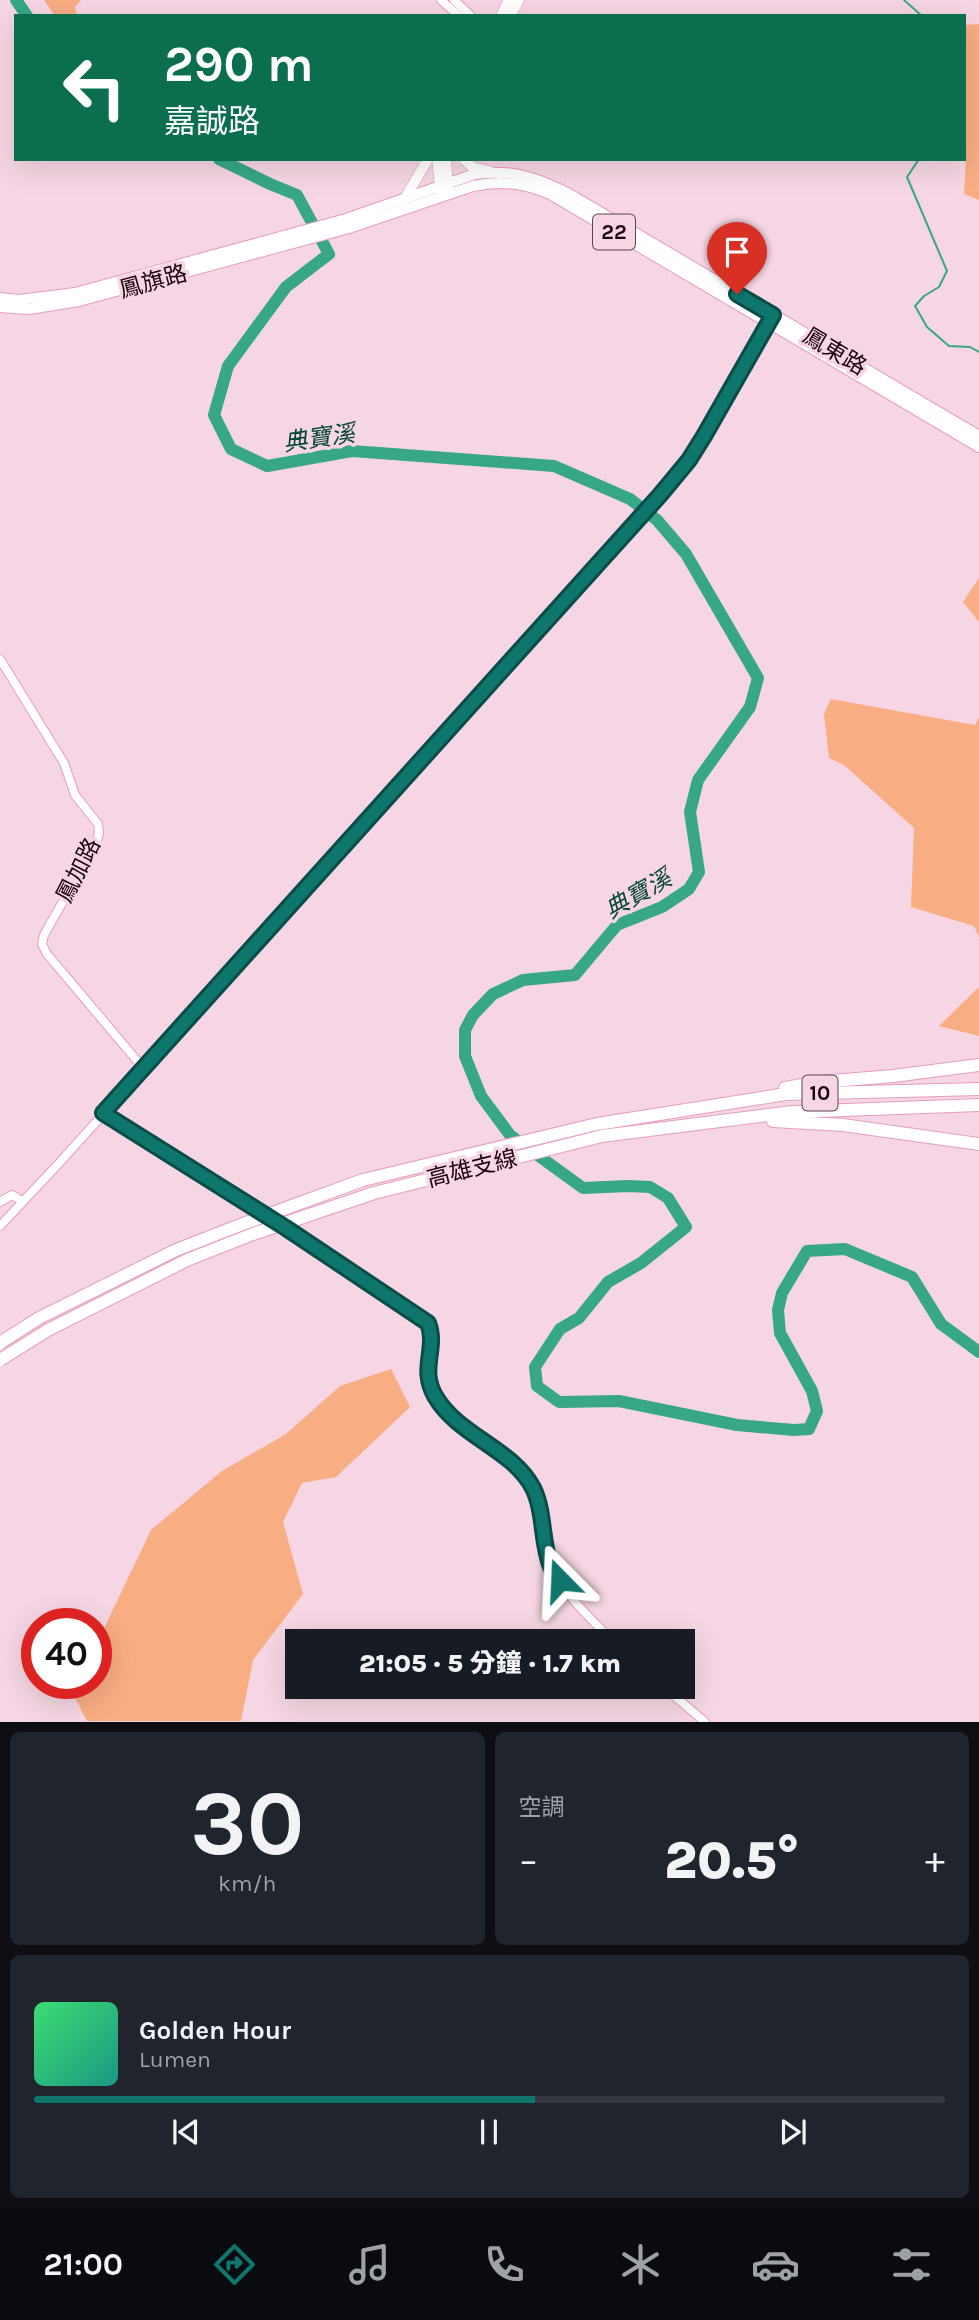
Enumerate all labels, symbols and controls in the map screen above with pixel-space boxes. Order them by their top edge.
text: 290 m [164,36,313,93]
icon: left [49,42,140,133]
text: 嘉誠路 [164,103,260,140]
road number: 22 [593,215,635,250]
pin [707,222,767,294]
icon: arrive [718,233,756,271]
street label: 鳳旗路 [116,260,190,303]
street label: 鳳東路 [798,322,871,381]
water label: 典寶溪 [281,419,360,457]
street label: 鳳加路 [51,833,106,907]
water label: 典寶溪 [600,862,679,924]
road number: 10 [802,1076,838,1110]
street label: 高雄支線 [424,1144,520,1193]
position arrow [523,1543,597,1617]
speed limit sign: 40 [21,1608,112,1699]
text: 21:05 · 5 分鐘 · 1.7 km [359,1648,621,1679]
text: 30 [190,1771,304,1877]
text: 空調 [519,1794,565,1821]
text: 20.5° [664,1830,799,1891]
text: − [519,1838,538,1883]
text: + [925,1838,945,1883]
text: km/h [218,1870,276,1897]
text: Golden Hour [139,2015,291,2046]
text: Lumen [139,2046,211,2073]
icon: previous [167,2113,205,2151]
icon: pause [470,2113,508,2151]
icon: next [774,2113,812,2151]
icon: directions [210,2240,259,2289]
icon: music [345,2240,394,2289]
icon: phone [480,2240,529,2289]
icon: climate [616,2240,665,2289]
icon: car [751,2240,800,2289]
icon: filters [887,2240,936,2289]
text: 21:00 [43,2246,123,2283]

